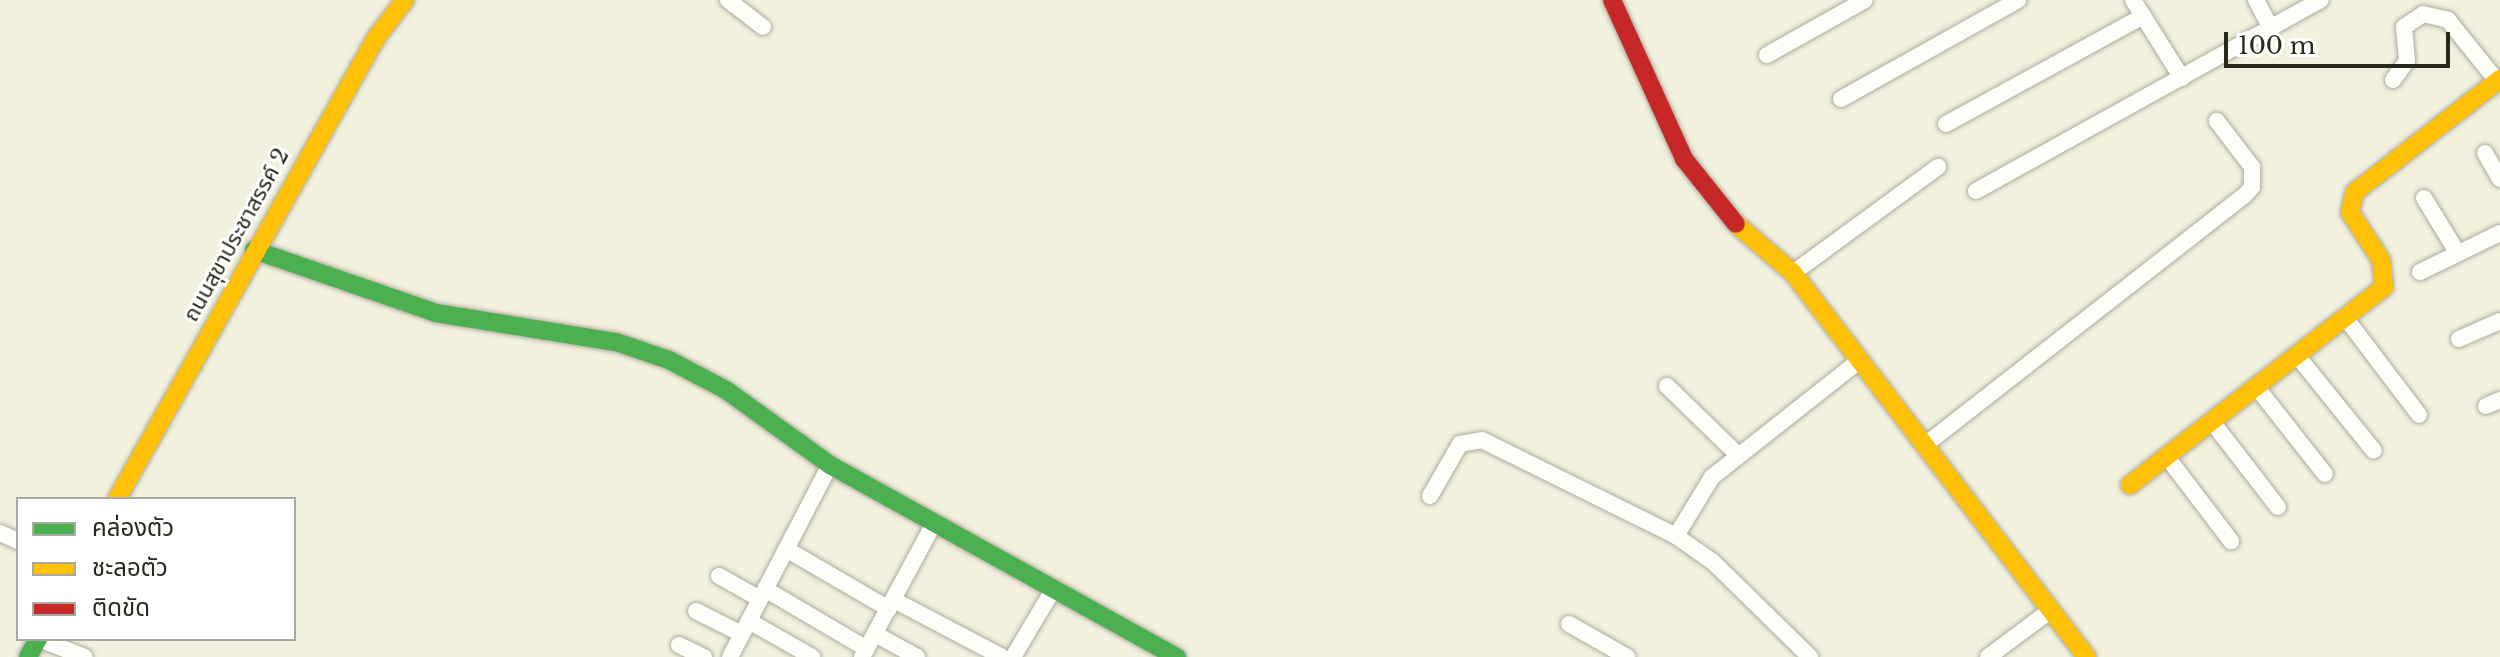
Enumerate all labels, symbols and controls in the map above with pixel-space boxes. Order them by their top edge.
scale bar [2228,16,2454,66]
text: 100 m [2238,31,2316,60]
street label: ถนนสุขาประชาสรรค์ 2 [177,144,295,326]
legend [16,497,296,641]
text: คล่องตัว [92,513,174,542]
text: ชะลอตัว [92,553,168,582]
text: ติดขัด [92,593,150,622]

